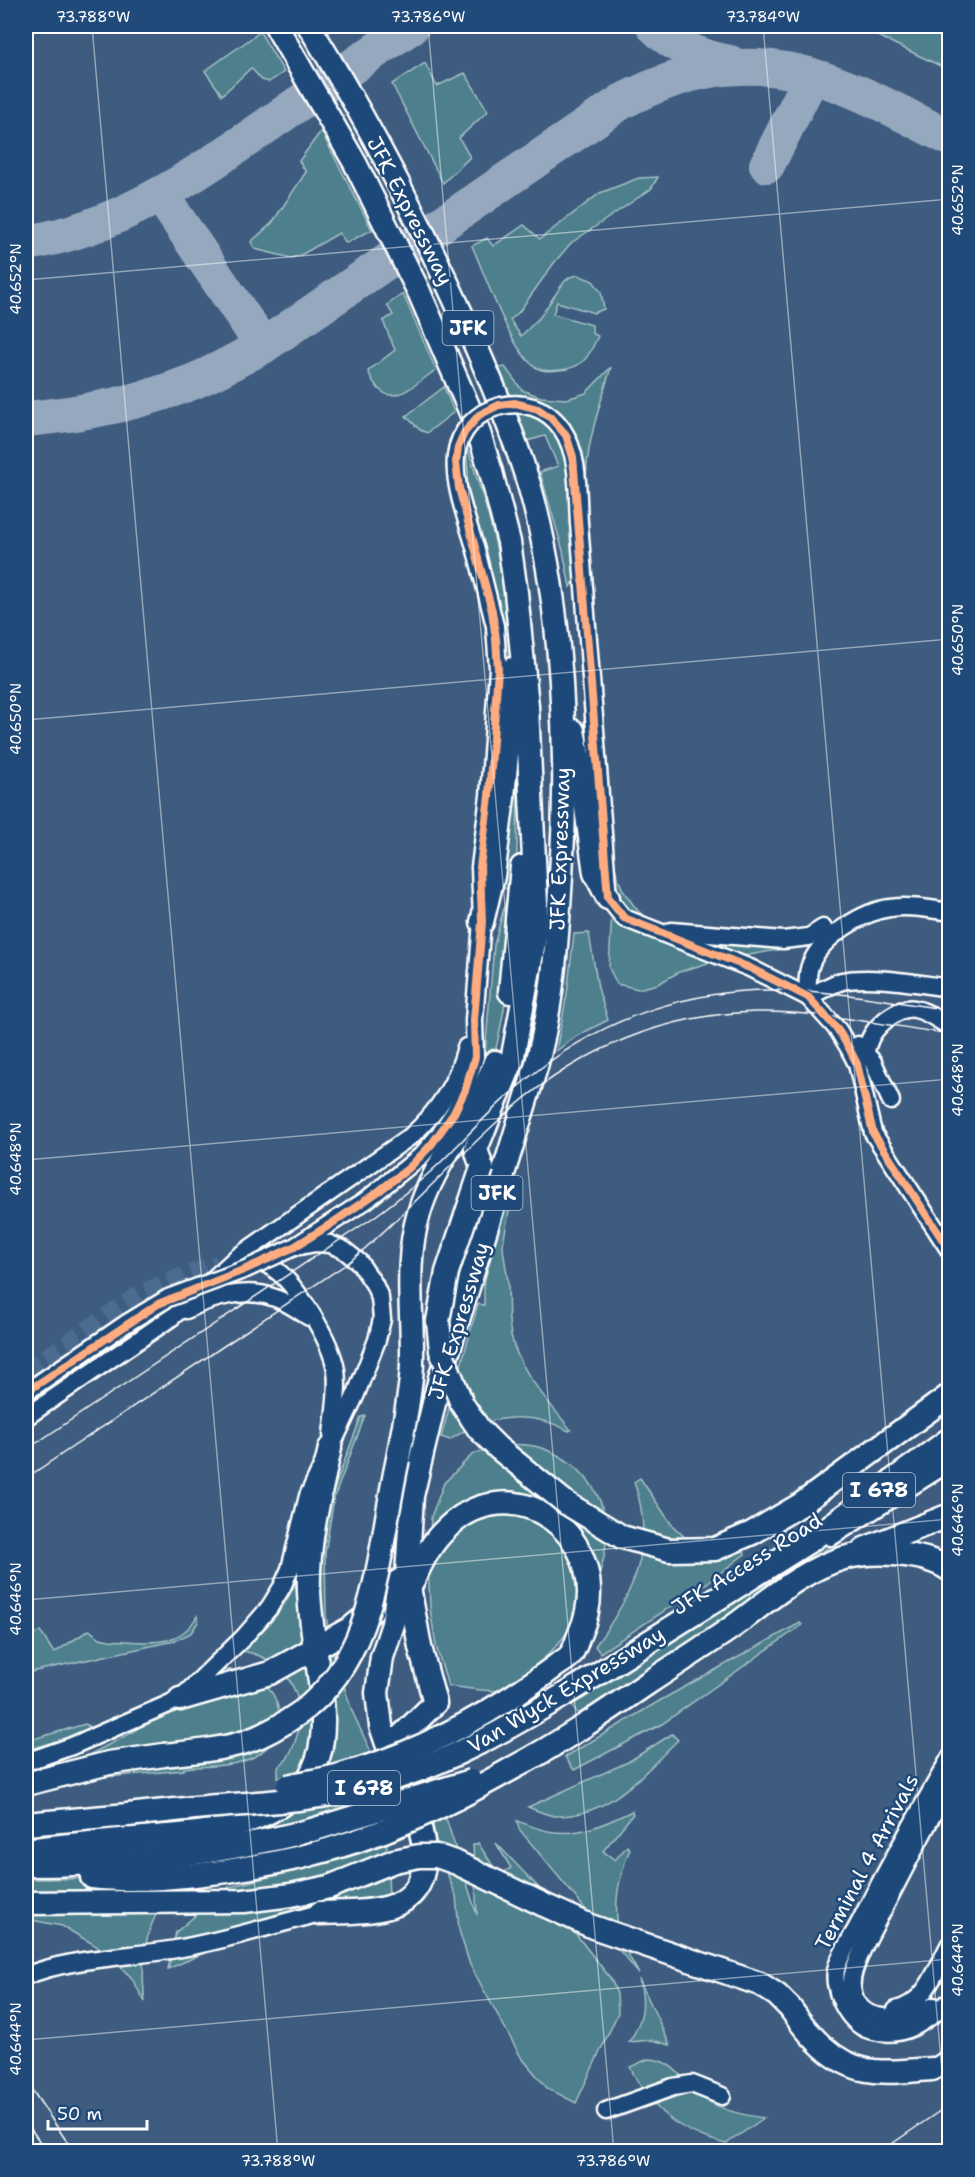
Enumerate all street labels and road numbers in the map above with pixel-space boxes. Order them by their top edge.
street label: JFK Expressway [360,132,460,290]
road number: JFK [442,311,494,345]
street label: JFK Expressway [543,767,577,931]
road number: JFK [472,1176,522,1210]
street label: JFK Expressway [422,1239,496,1403]
road number: I 678 [843,1473,915,1507]
street label: JFK Access Road [666,1506,828,1622]
street label: Van Wyck Expressway [462,1620,670,1760]
street label: Terminal 4 Arrivals [809,1769,925,1955]
road number: I 678 [328,1771,400,1805]

